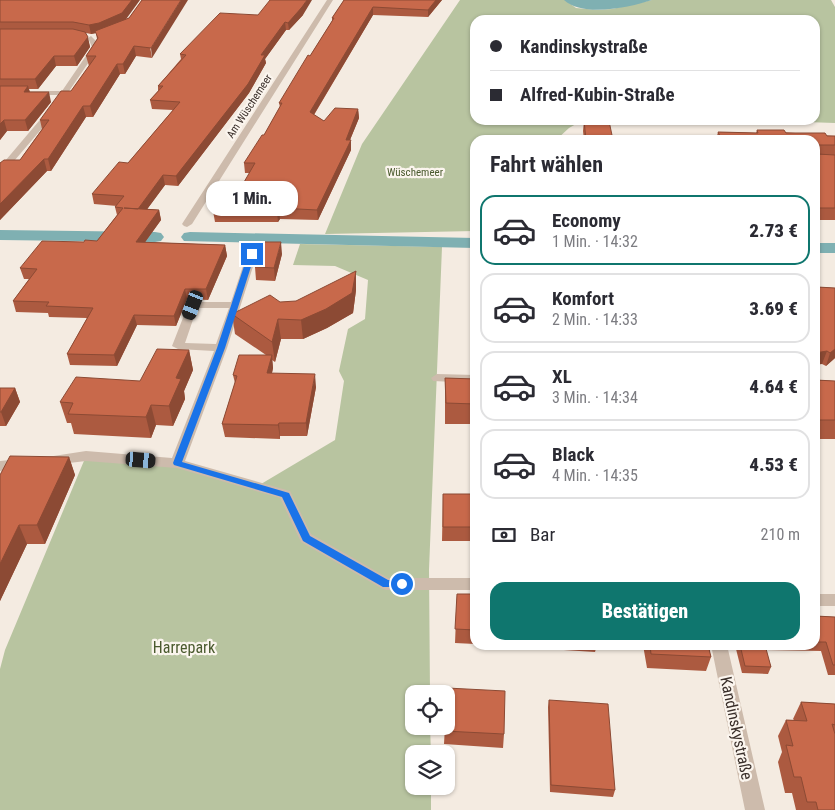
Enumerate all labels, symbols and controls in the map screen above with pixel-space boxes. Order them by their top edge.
text: Kandinskystraße [520,35,648,58]
street label: Am Wüschemeer [224,71,275,141]
text: Alfred-Kubin-Straße [520,83,675,106]
text: Fahrt wählen [490,152,603,177]
park label: Wüschemeer [387,166,444,179]
callout: 1 Min. [206,182,298,216]
text: 1 Min. [232,189,272,208]
icon: car [492,208,537,253]
text: Economy [552,209,621,232]
text: 2.73 € [749,219,798,242]
text: 1 Min. · 14:32 [552,232,638,251]
route end [241,243,263,265]
icon: car [492,286,537,331]
text: Komfort [552,287,614,310]
car [180,288,205,322]
text: 3.69 € [749,297,798,320]
text: 2 Min. · 14:33 [552,310,638,329]
icon: car [492,364,537,409]
text: XL [552,365,572,388]
text: 4.64 € [749,375,798,398]
text: 3 Min. · 14:34 [552,388,638,407]
icon: car [492,442,537,487]
text: Black [552,443,594,466]
car [125,451,156,469]
text: 4.53 € [749,453,798,476]
text: 4 Min. · 14:35 [552,466,638,485]
icon: cash [490,521,518,549]
text: Bar [530,523,555,546]
text: 210 m [761,525,800,544]
route start [391,573,413,595]
button: Bestätigen [490,582,800,640]
park label: Harrepark [153,638,216,657]
street label: Kandinskystraße [716,675,757,781]
map controls [405,685,455,795]
button: locate [405,685,455,735]
button: layers [405,745,455,795]

